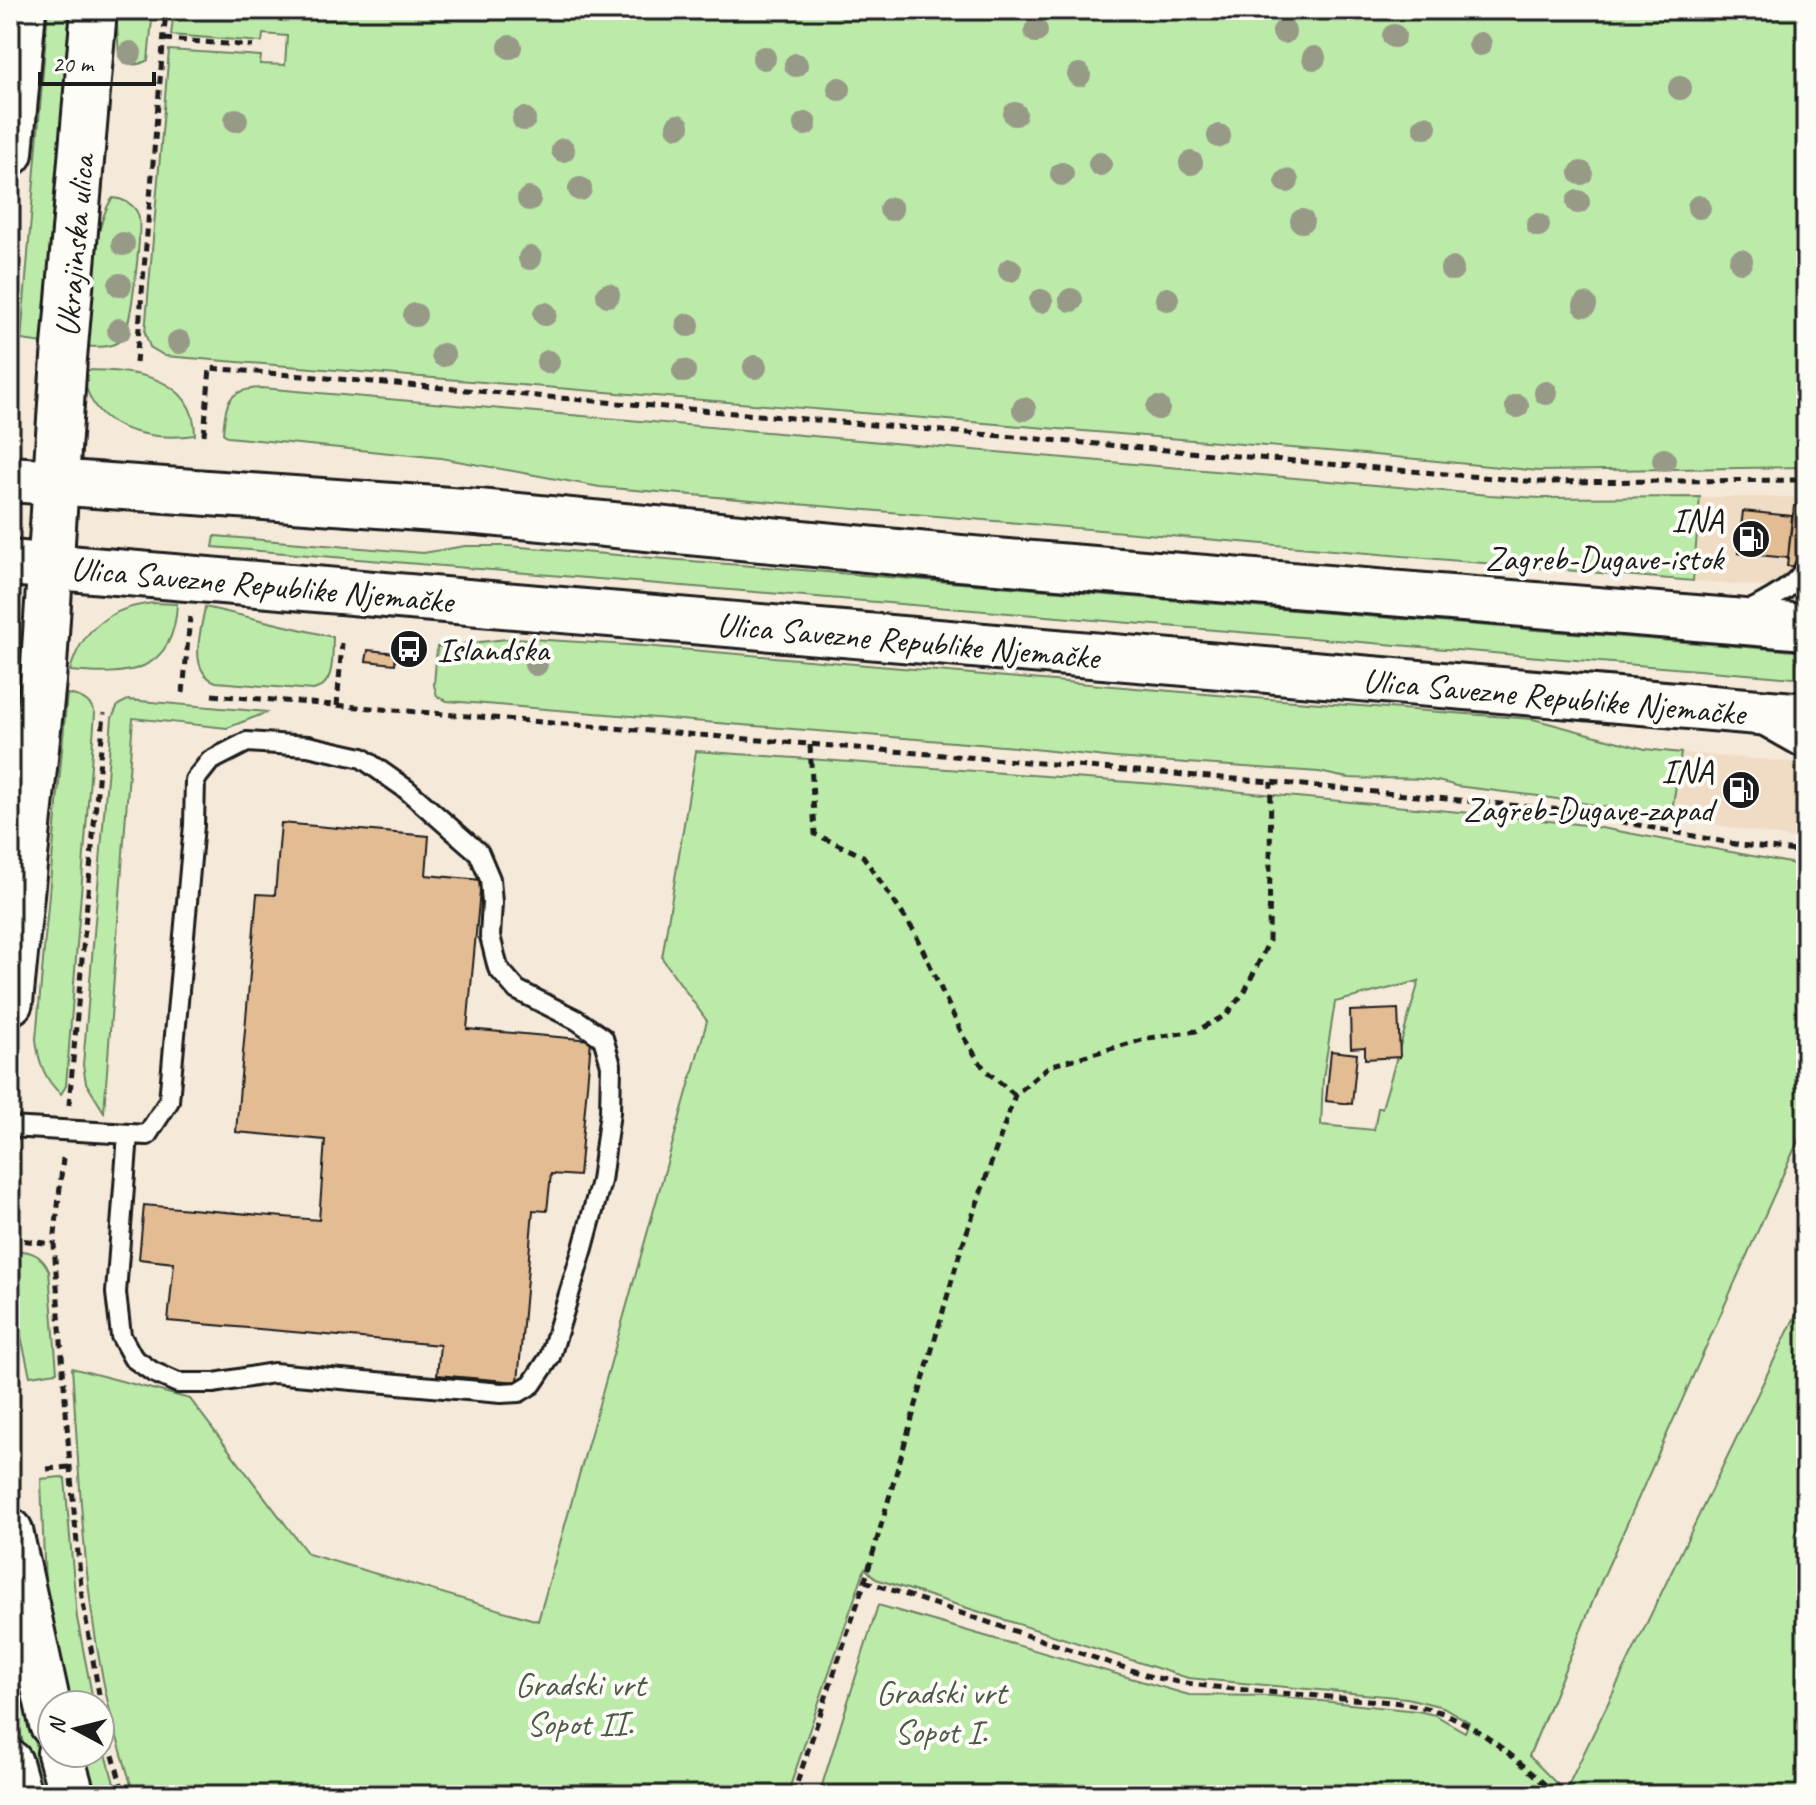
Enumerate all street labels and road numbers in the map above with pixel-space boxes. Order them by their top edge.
street label: Ukrajinska ulica [45,150,104,339]
street label: Ulica Savezne Republike Njemačke [69,546,458,623]
street label: Ulica Savezne Republike Njemačke [715,602,1104,679]
street label: Ulica Savezne Republike Njemačke [1361,658,1750,735]

